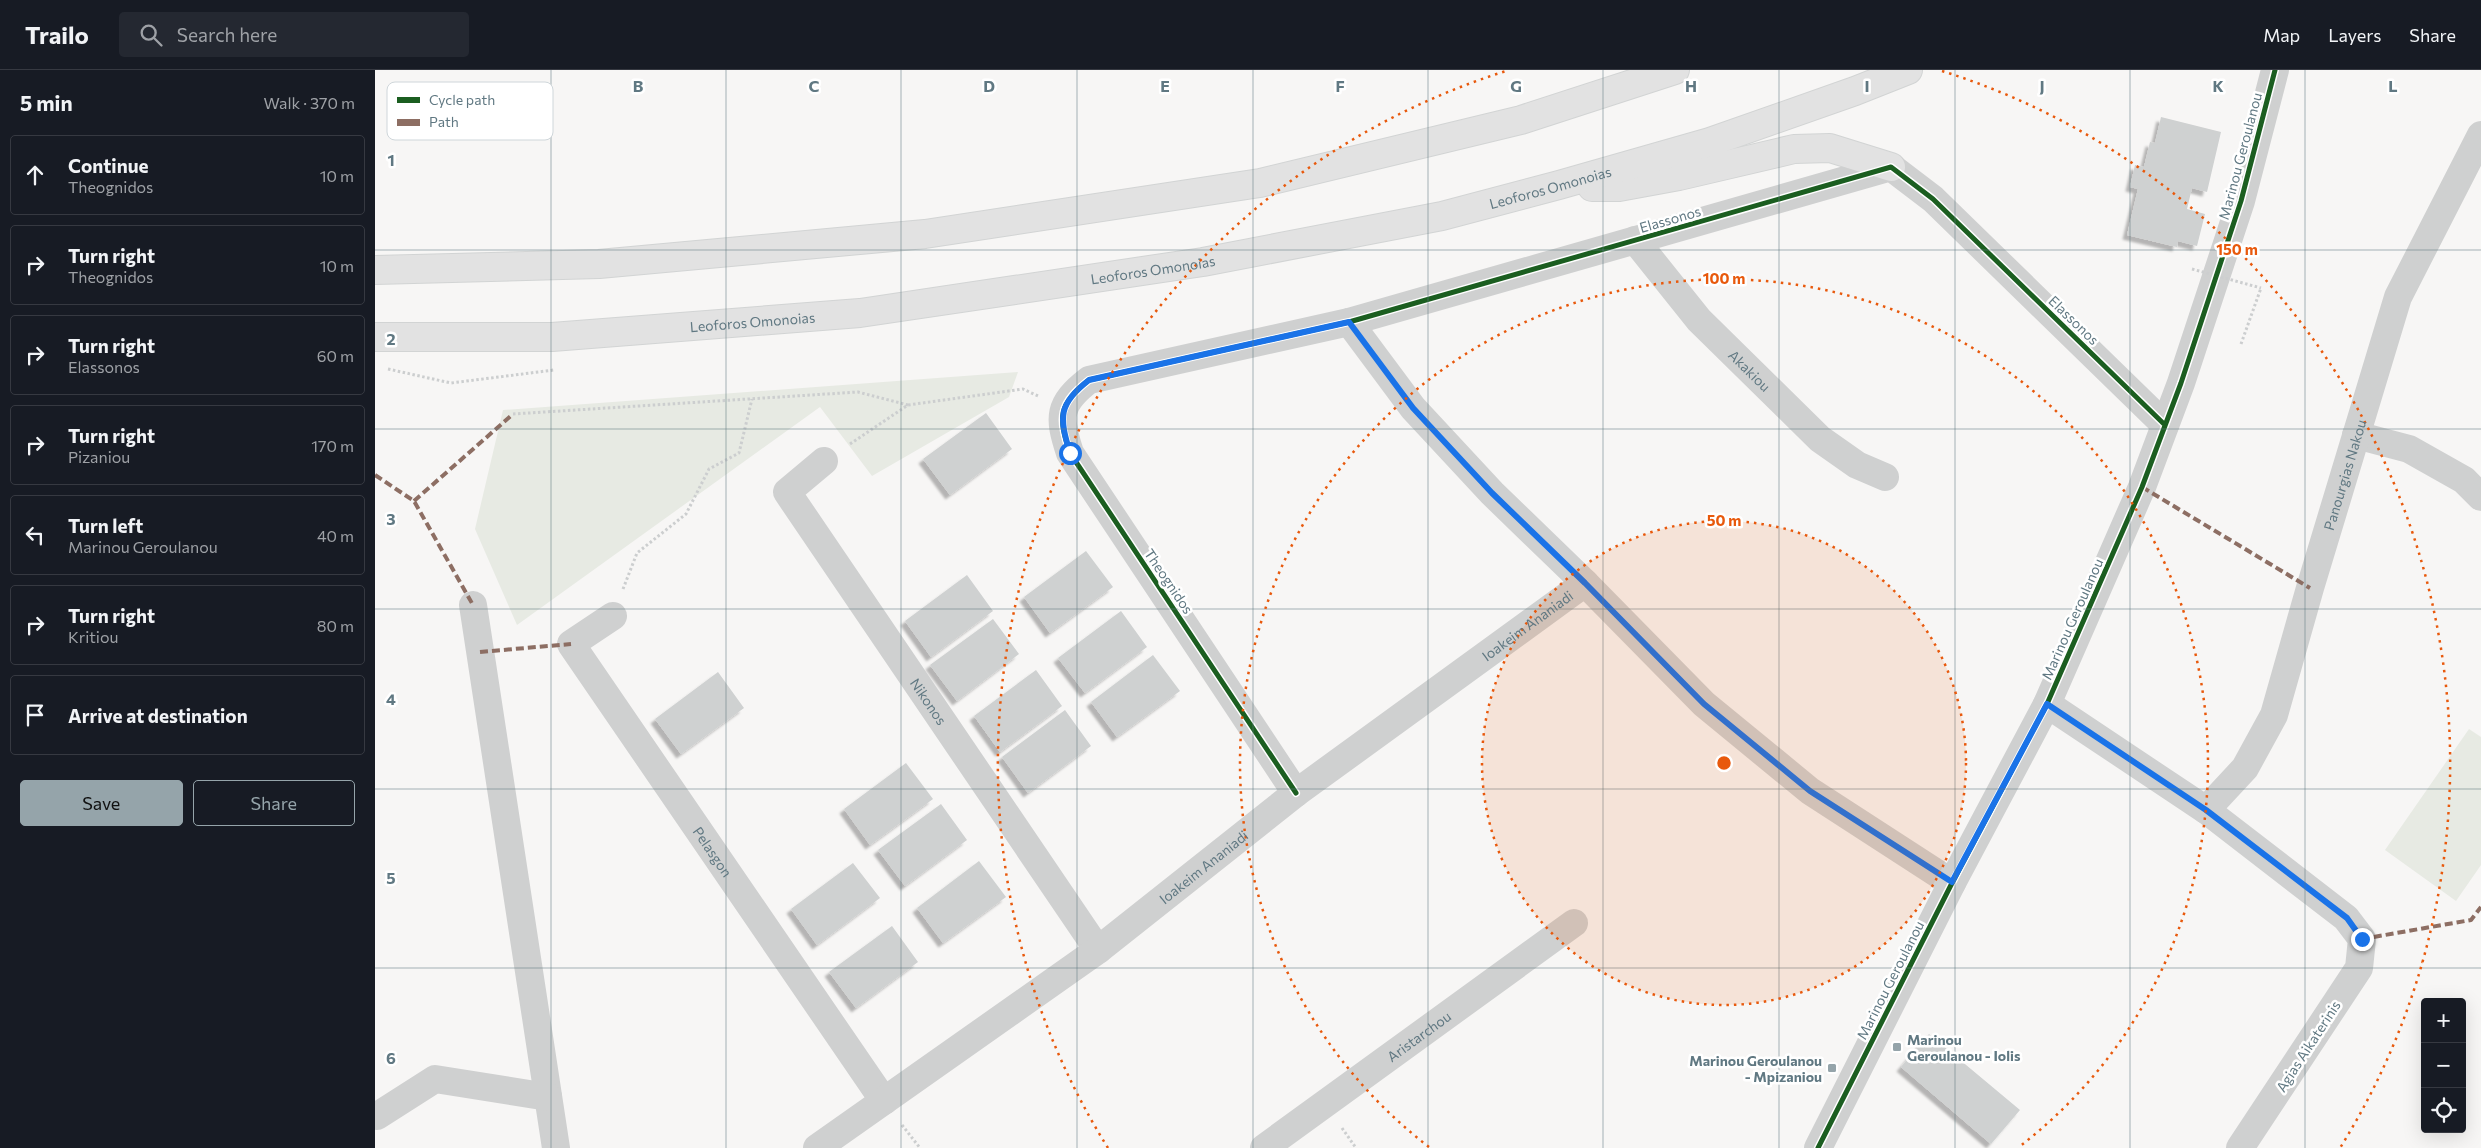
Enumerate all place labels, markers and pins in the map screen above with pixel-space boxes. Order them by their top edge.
centre of rings [1715,754,1733,772]
place label: Marinou Geroulanou - Iolis [1907,1031,2021,1064]
marker: Marinou Geroulanou - Iolis [1891,1041,1903,1053]
place label: Marinou Geroulanou - Mpizaniou [1689,1052,1822,1085]
marker: Marinou Geroulanou - Mpizaniou [1826,1062,1838,1074]

